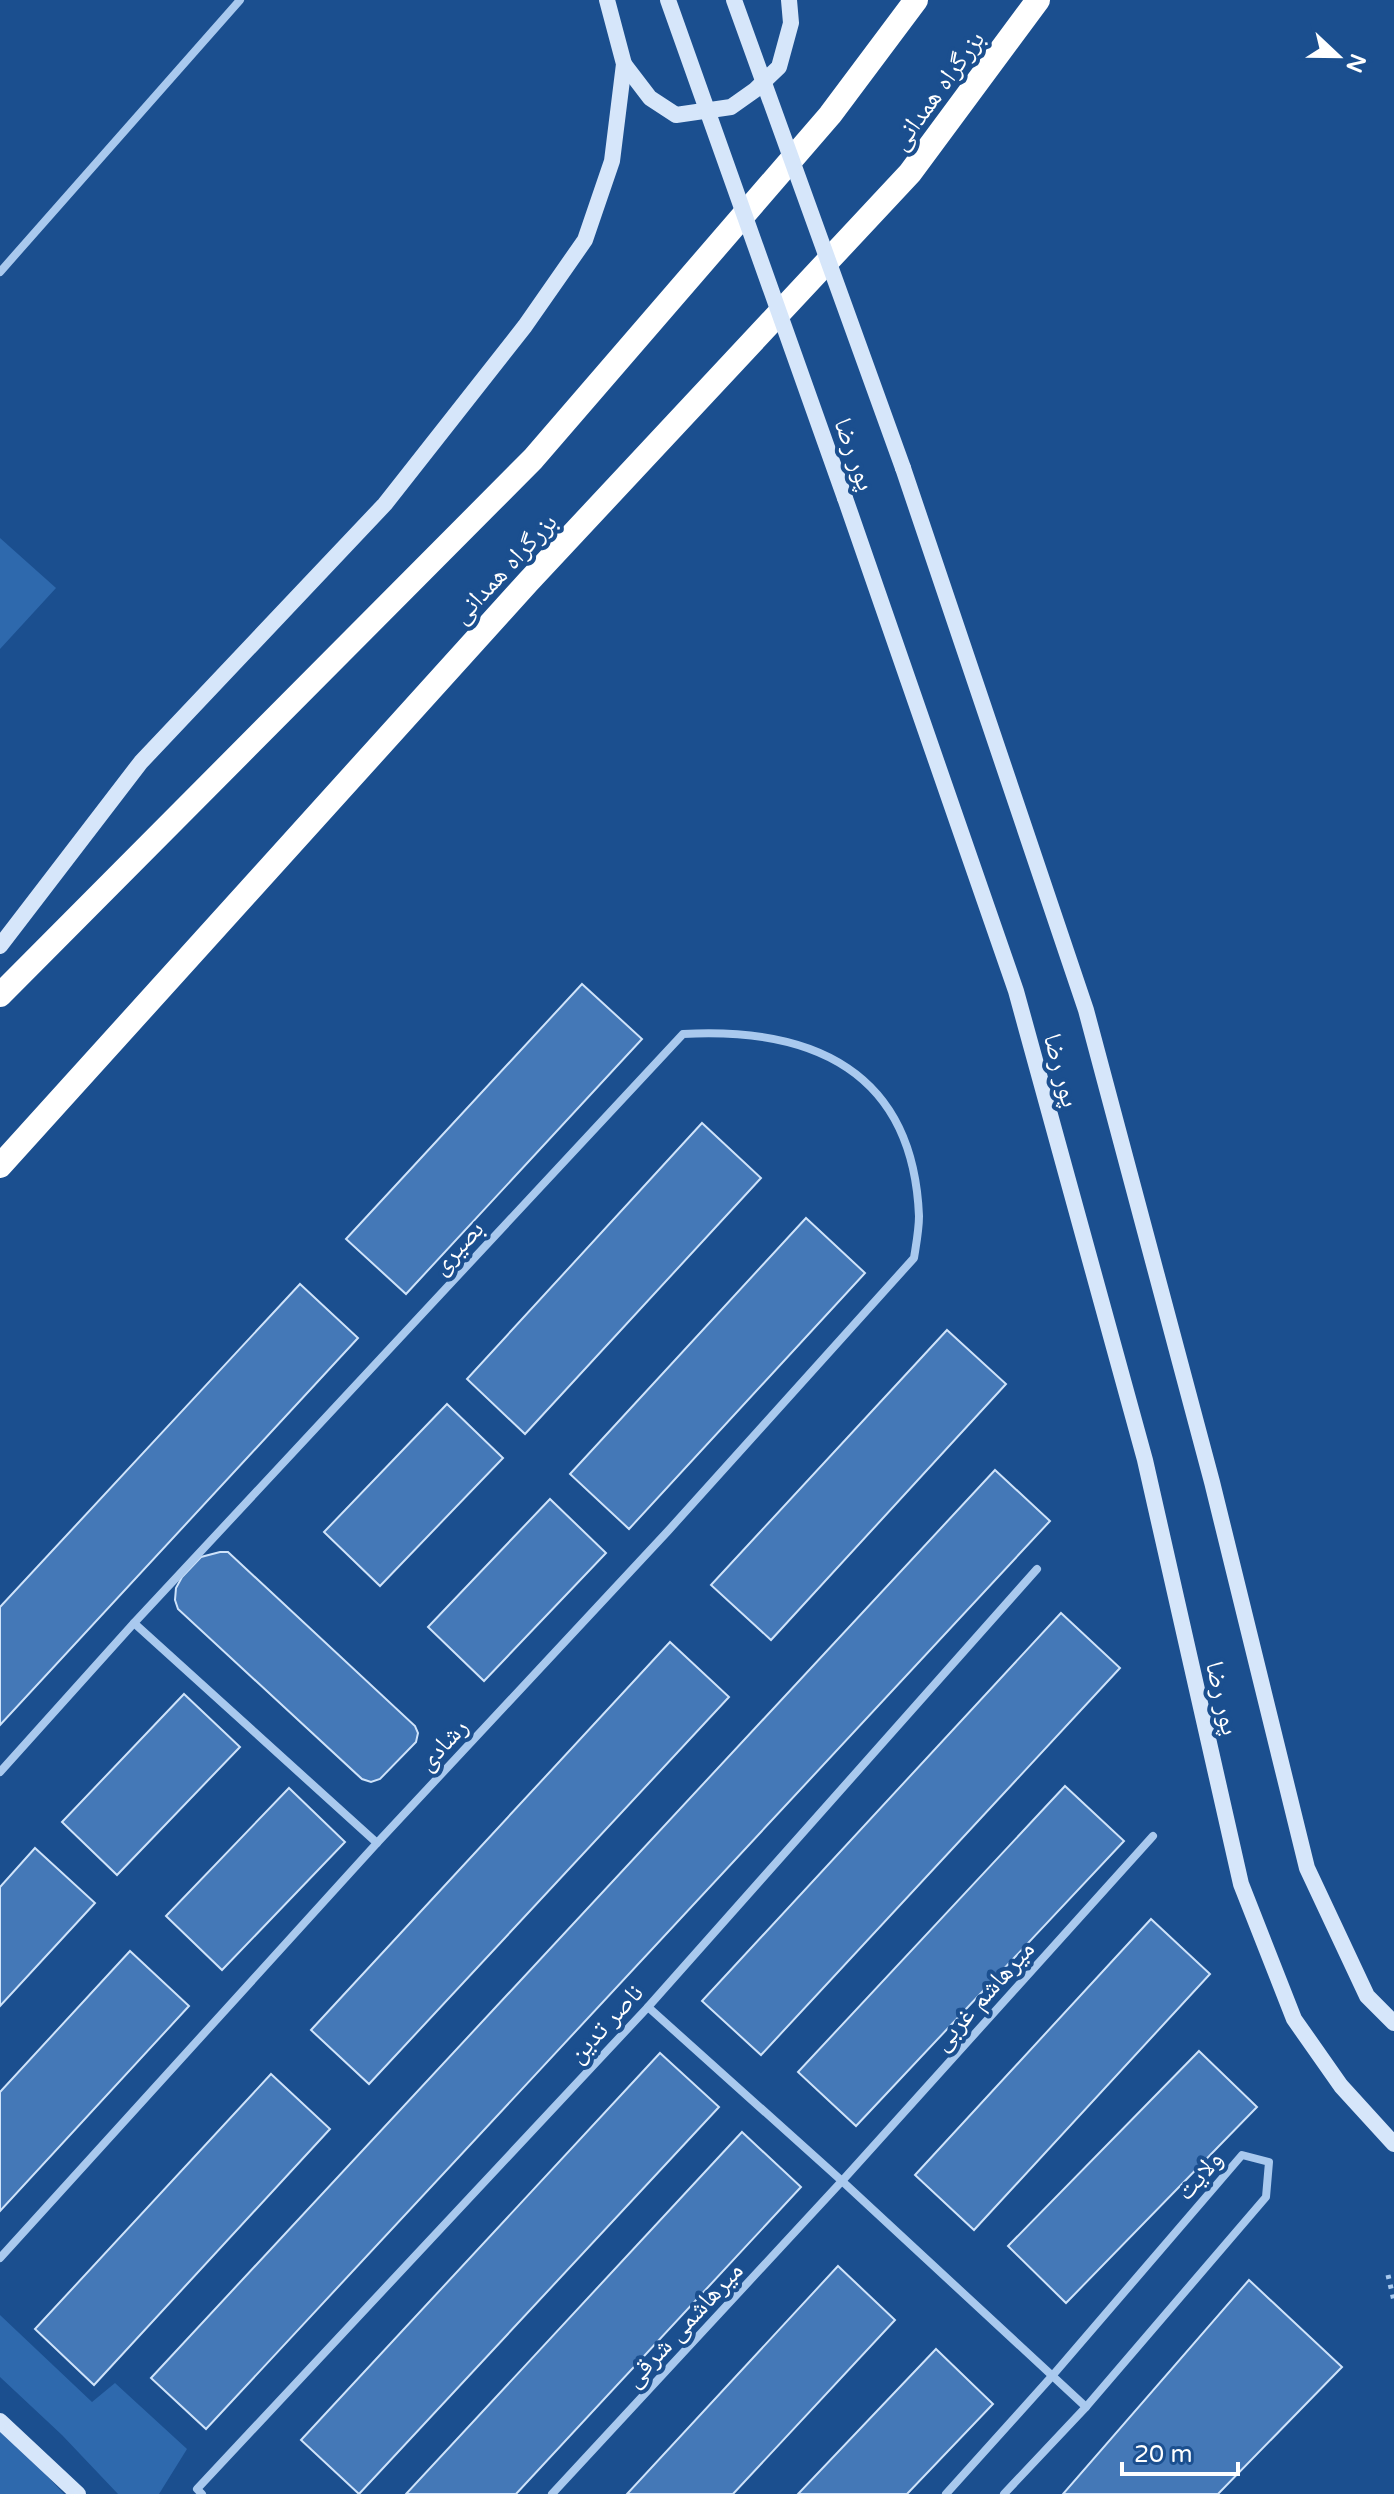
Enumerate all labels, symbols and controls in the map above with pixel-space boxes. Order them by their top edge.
north arrow [1298,16,1378,96]
street label: بزرگراه همدانی [884,25,991,156]
text: N [1340,50,1371,76]
street label: پور رضا [827,414,882,495]
street label: بزرگراه همدانی [445,507,563,630]
street label: پور رضا [1037,1030,1086,1110]
street label: بصیری [424,1214,490,1281]
street label: پور رضا [1199,1658,1246,1738]
street label: رشادی [410,1712,474,1777]
street label: میرهاشم غربی [926,1934,1042,2058]
street label: ناصر تدین [561,1977,650,2069]
street label: ولایت [1169,2144,1229,2207]
street label: میرهاشمی شرقی [617,2255,749,2394]
scale bar [1122,2426,1238,2476]
text: 20 m [1134,2440,1192,2469]

